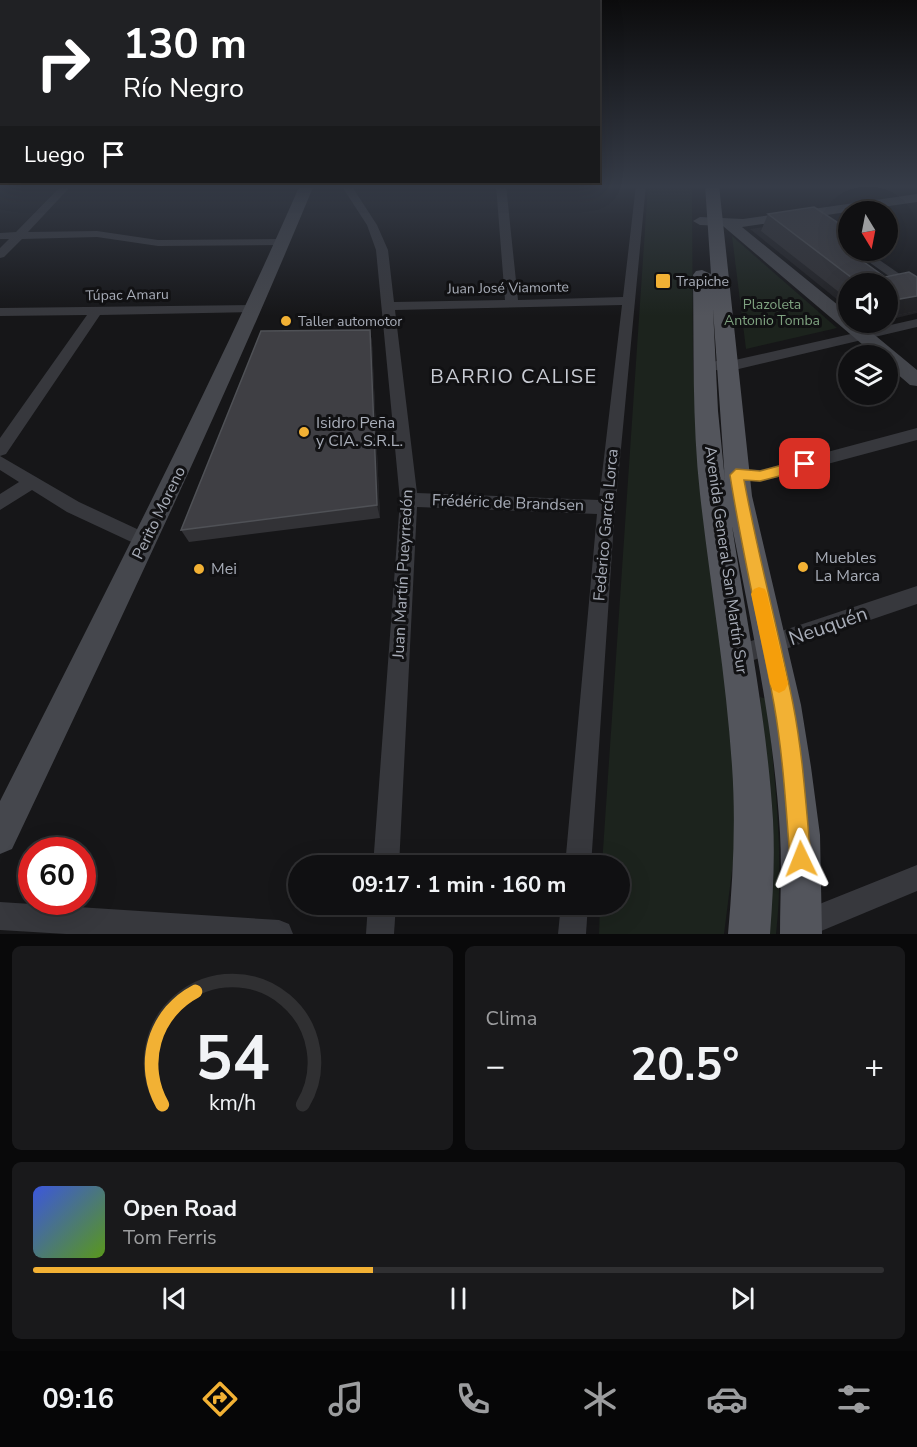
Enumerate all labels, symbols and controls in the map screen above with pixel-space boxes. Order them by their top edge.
text: 130 m [123,16,247,73]
icon: right [24,24,102,102]
text: Río Negro [123,70,244,107]
icon: arrive [97,138,130,171]
text: Luego [24,140,85,170]
north arrow [838,201,898,261]
map controls [838,201,898,405]
marker: Trapiche [654,272,672,290]
place label: Trapiche [676,272,729,291]
button: sound [838,273,898,333]
street label: Juan José Viamonte [446,277,569,299]
street label: Túpac Amaru [85,285,169,305]
park label: Plazoleta Antonio Tomba [724,295,820,330]
place label: Taller automotor [298,312,402,331]
marker: Taller automotor [279,314,293,328]
button: layers [838,345,898,405]
district label: BARRIO CALISE [430,363,598,390]
place label: Isidro Peña y CIA. S.R.L. [316,412,403,452]
marker: Isidro Peña y CIA. S.R.L. [297,425,311,439]
pin [779,438,830,489]
street label: Avenida General San Martín Sur [699,444,753,676]
icon: arrive [788,447,821,480]
street label: Federico García Lorca [588,448,624,602]
street label: Perito Moreno [127,463,191,563]
street label: Juan Martín Pueyrredón [388,489,418,660]
street label: Frédéric de Brandsen [432,489,584,517]
place label: Muebles La Marca [815,547,880,587]
place label: Mei [211,558,237,580]
marker: Muebles La Marca [796,560,810,574]
marker: Mei [192,562,206,576]
street label: Neuquén [785,600,871,652]
position arrow [769,827,833,891]
speed limit sign: 60 [18,837,96,915]
text: 09:17 · 1 min · 160 m [352,870,566,900]
text: Clima [486,1005,537,1032]
text: 54 [195,1016,270,1101]
text: 20.5° [630,1035,739,1096]
text: − [486,1044,505,1089]
text: + [864,1044,884,1089]
text: km/h [209,1088,256,1118]
text: Open Road [123,1194,237,1224]
text: Tom Ferris [123,1224,217,1251]
icon: previous [158,1282,191,1315]
icon: pause [442,1282,475,1315]
icon: next [726,1282,759,1315]
icon: directions [199,1378,241,1420]
icon: music [325,1378,367,1420]
icon: phone [452,1378,494,1420]
icon: climate [579,1378,621,1420]
icon: car [706,1378,748,1420]
icon: filters [833,1378,875,1420]
text: 09:16 [42,1381,114,1418]

